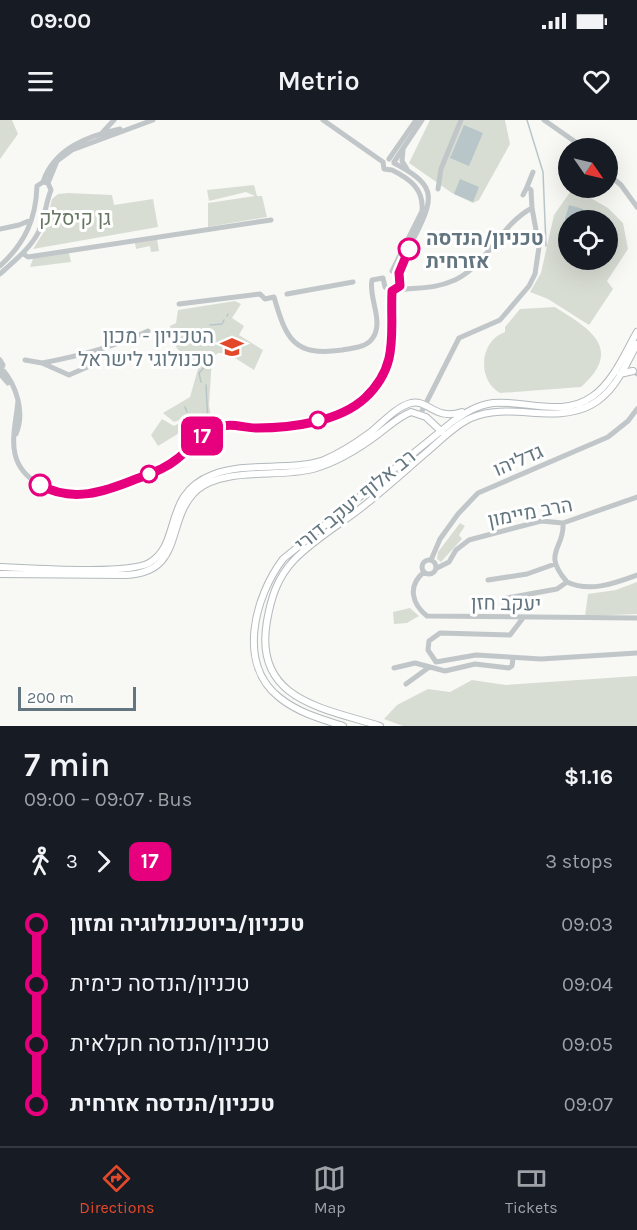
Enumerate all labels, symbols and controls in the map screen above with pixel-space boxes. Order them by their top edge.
text: 09:00 [30,8,91,34]
icon: menu [24,65,57,98]
text: Metrio [277,65,360,97]
icon: heart [580,65,613,98]
north arrow [558,138,618,198]
map controls [558,138,618,270]
park label: גן קיסלק [39,207,111,230]
button: locate [558,210,618,270]
place label: טכניון/הנדסה אזרחית [426,227,544,273]
marker: טכניון/הנדסה אזרחית [398,238,420,260]
place label: הטכניון - מכון טכנולוגי לישראל [78,325,214,371]
school or university icon: הטכניון - מכון טכנולוגי לישראל [219,334,245,360]
unlabelled marker [309,411,327,429]
line badge: 17 [175,416,229,456]
text: 17 [193,424,211,448]
street label: גדליהו [490,440,547,481]
street label: רב אלוף יעקב דורי [290,445,420,556]
unlabelled marker [140,465,158,483]
unlabelled marker [29,474,51,496]
street label: הרב מיימון [486,493,574,532]
street label: יעקב חזן [471,591,541,616]
scale bar [18,684,136,712]
text: 200 m [27,688,74,707]
text: 7 min [24,746,111,784]
text: $1.16 [564,764,613,790]
text: 09:00 – 09:07 · Bus [24,788,192,811]
icon: walk [24,845,57,878]
icon: forward [87,845,120,878]
text: 17 [141,849,159,873]
text: 3 [66,850,78,873]
text: 3 stops [545,850,613,873]
text: טכניון/ביוטכנולוגיה ומזון [70,911,304,937]
text: 09:03 [561,913,613,936]
text: טכניון/הנדסה כימית [70,971,250,997]
text: 09:04 [562,973,613,996]
text: טכניון/הנדסה חקלאית [70,1031,270,1057]
text: 09:05 [562,1033,613,1056]
text: טכניון/הנדסה אזרחית [70,1091,275,1117]
text: 09:07 [564,1093,613,1116]
tab: Directions [79,1162,155,1217]
tab: Map [313,1162,346,1217]
tab: Tickets [505,1162,558,1217]

